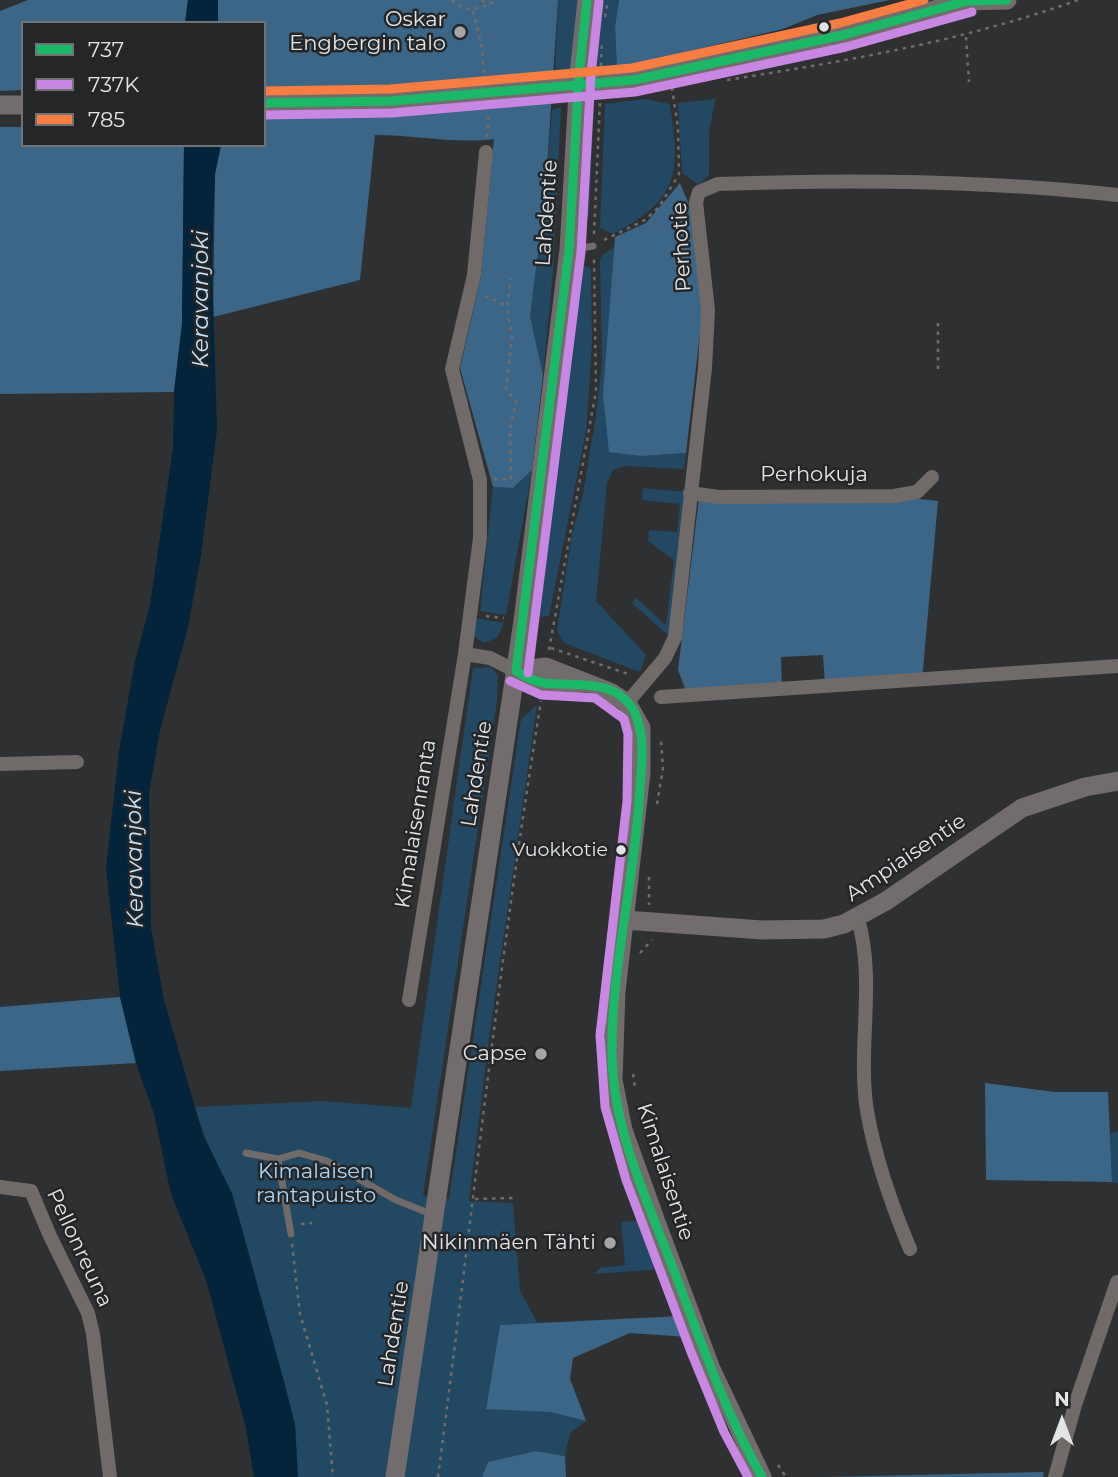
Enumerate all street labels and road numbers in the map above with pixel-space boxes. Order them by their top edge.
street label: Lahdentie [531,159,563,267]
street label: Perhotie [667,201,697,293]
street label: Perhokuja [760,462,868,488]
street label: Lahdentie [456,719,498,829]
street label: Kimalaisenranta [390,738,442,910]
street label: Ampiaisentie [841,809,971,907]
street label: Kimalaisentie [631,1100,699,1244]
street label: Pellonreuna [41,1185,117,1311]
street label: Lahdentie [373,1279,415,1389]

